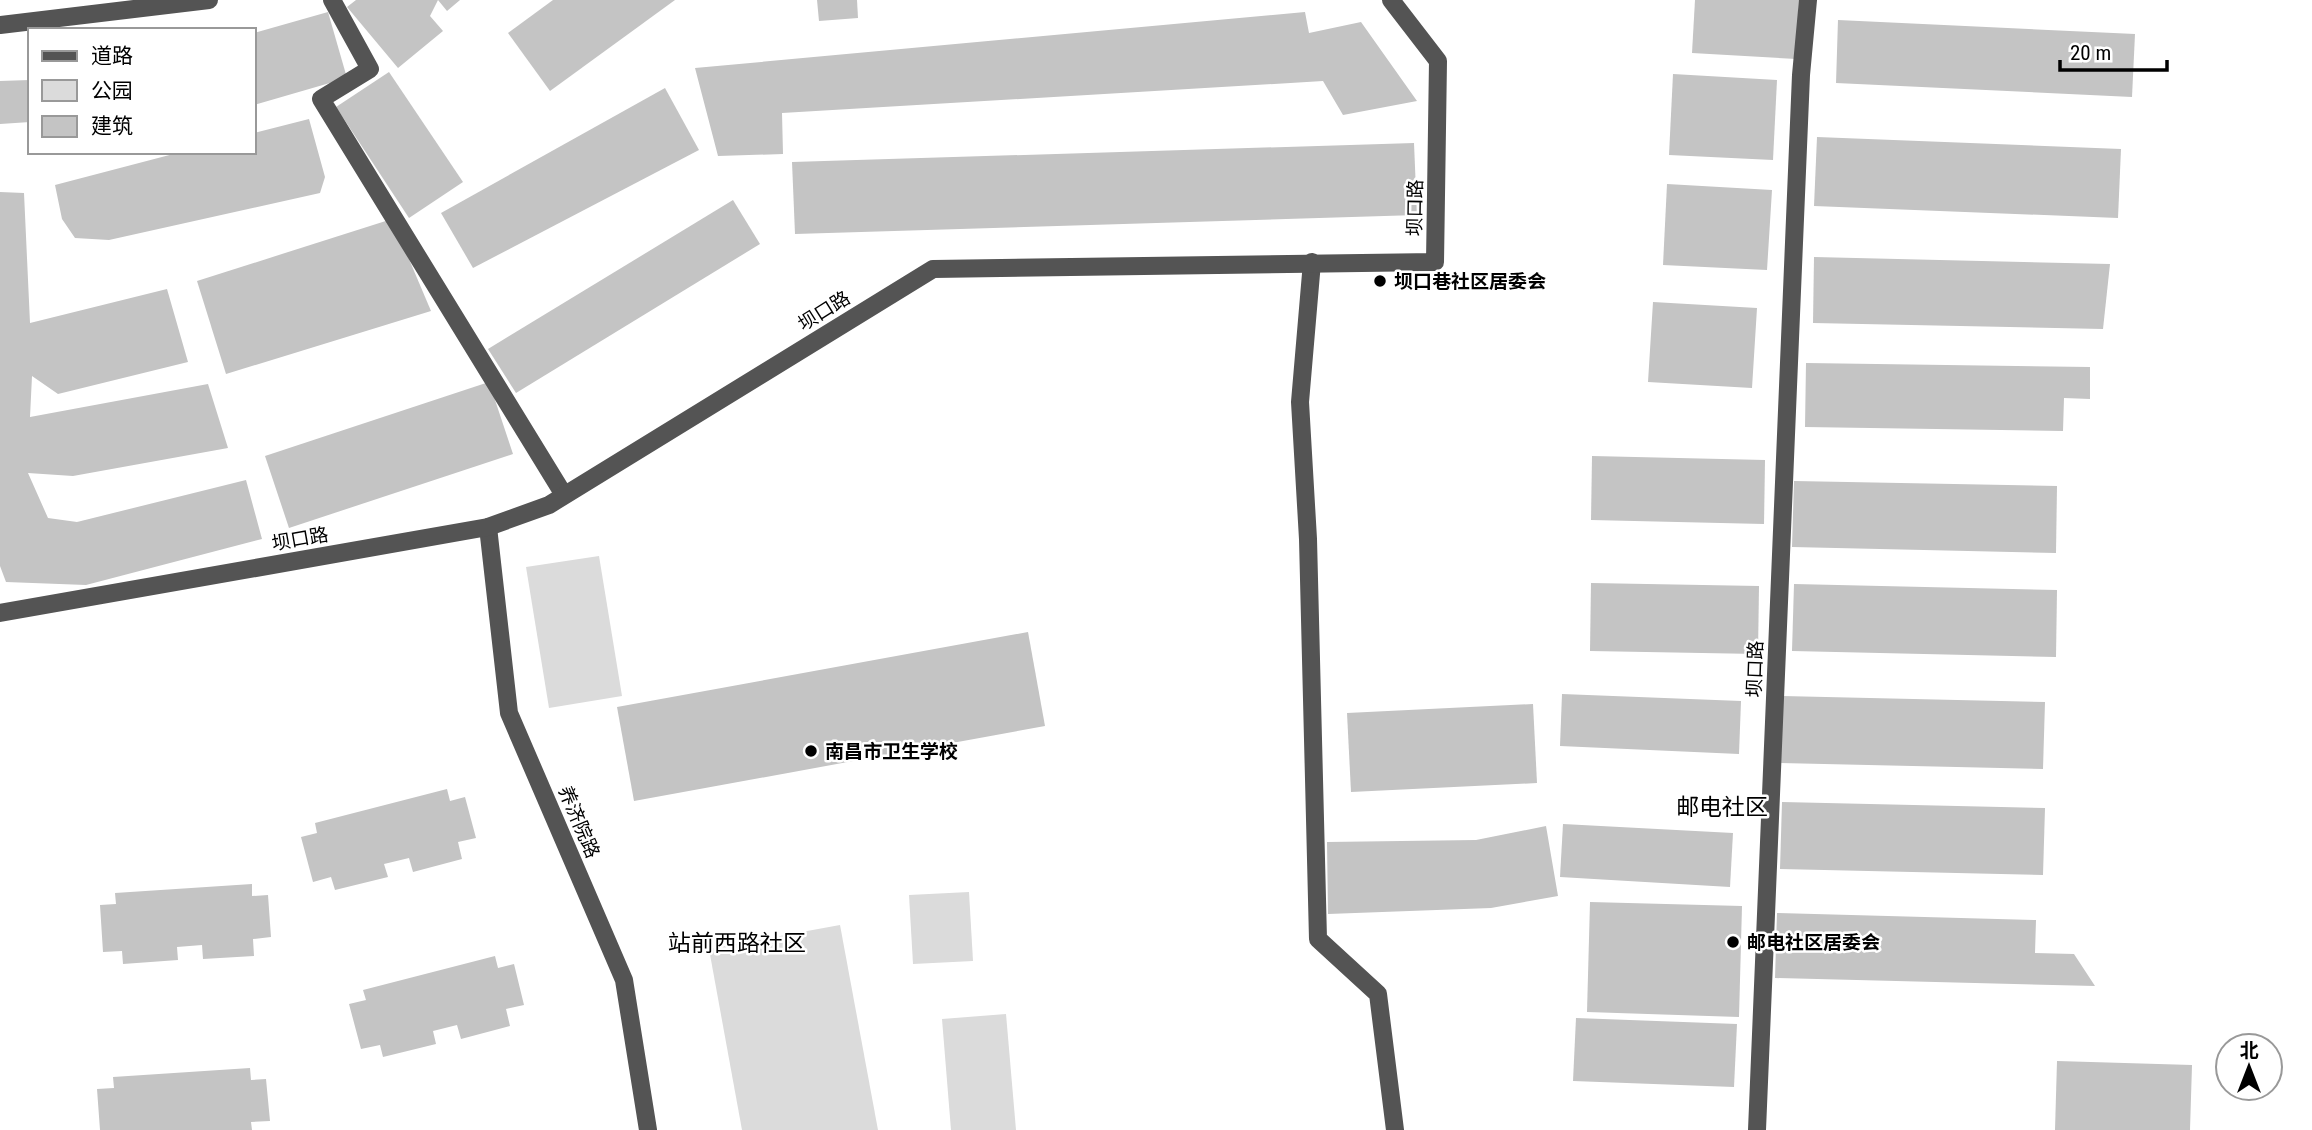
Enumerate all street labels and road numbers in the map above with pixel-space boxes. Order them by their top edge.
street label: 坝口路 [1403,179,1427,237]
street label: 坝口路 [794,286,854,336]
street label: 坝口路 [270,523,330,555]
street label: 坝口路 [1743,640,1767,698]
street label: 养济院路 [554,783,604,861]

